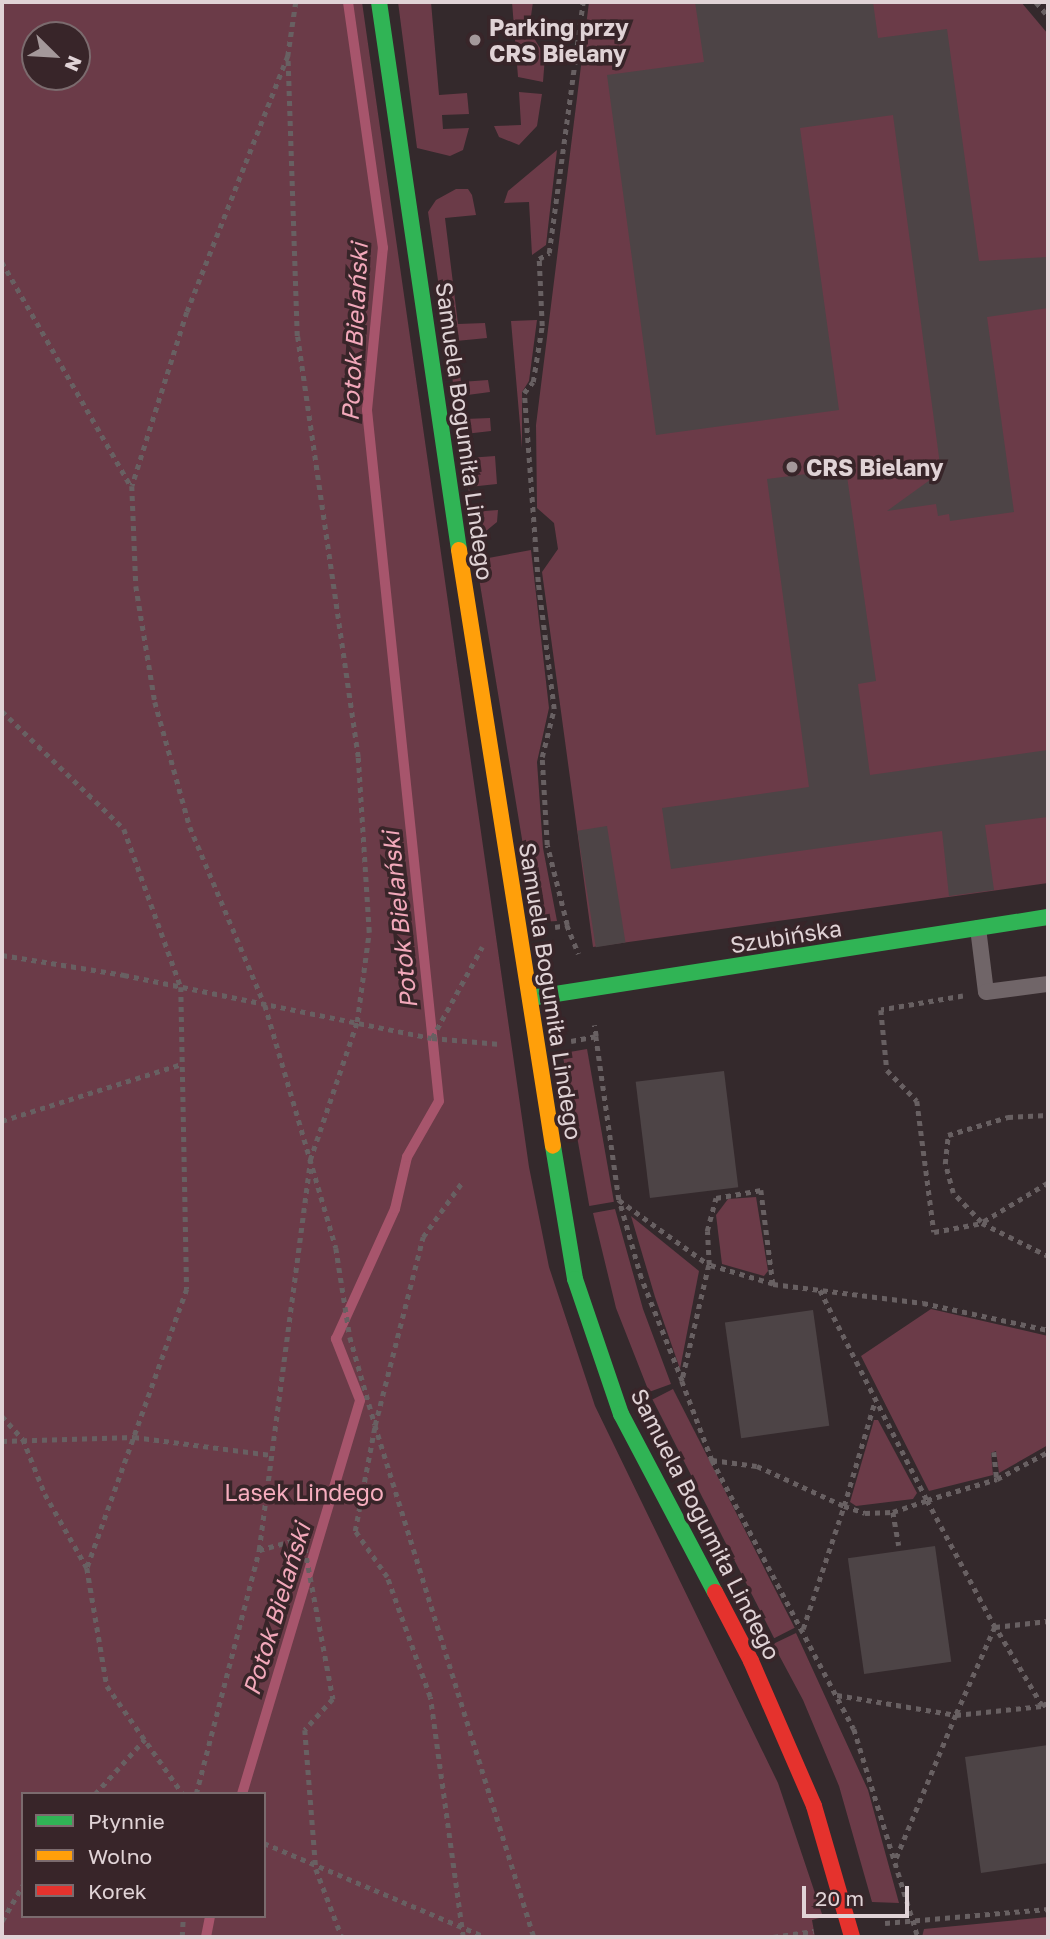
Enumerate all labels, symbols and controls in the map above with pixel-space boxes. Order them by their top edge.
place label: Parking przy CRS Bielany [489,13,629,67]
north arrow [21,21,91,91]
marker: Parking przy CRS Bielany [467,32,483,48]
text: N [60,53,87,75]
water label: Potok Bielański [335,242,373,422]
street label: Samuela Bogumiła Lindego [430,280,500,582]
place label: CRS Bielany [806,453,944,481]
marker: CRS Bielany [784,459,800,475]
water label: Potok Bielański [375,830,423,1010]
street label: Samuela Bogumiła Lindego [514,840,588,1142]
street label: Szubińska [728,914,844,958]
street label: Samuela Bogumiła Lindego [625,1384,787,1664]
park label: Lasek Lindego [224,1478,384,1506]
water label: Potok Bielański [236,1519,316,1699]
legend [21,1792,266,1918]
text: Płynnie [88,1808,165,1834]
text: Wolno [88,1843,152,1869]
scale bar [805,1872,912,1916]
text: Korek [88,1878,147,1904]
text: 20 m [815,1885,864,1911]

